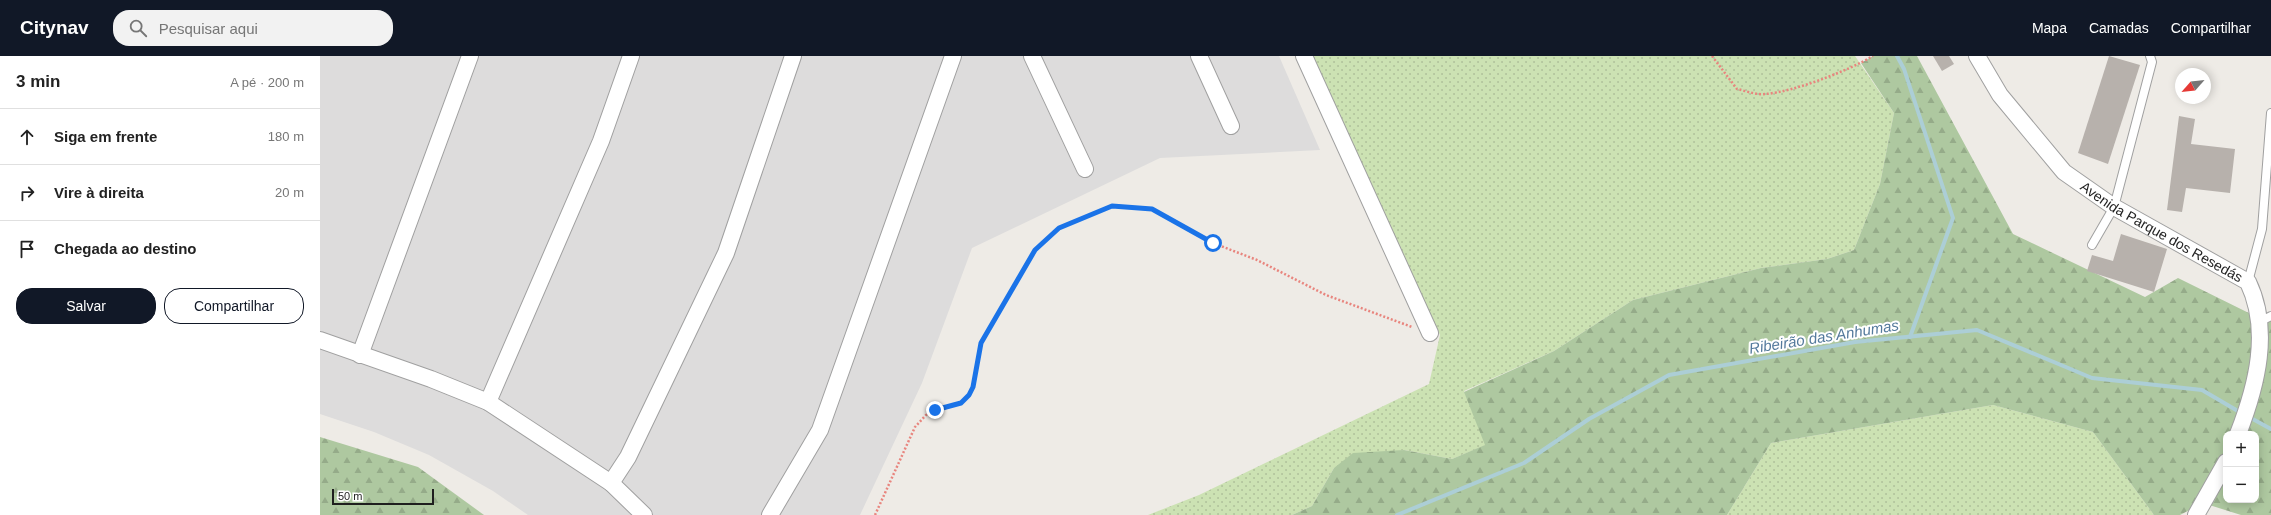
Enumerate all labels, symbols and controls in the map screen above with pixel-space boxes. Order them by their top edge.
search box [113,10,393,46]
text: Citynav [20,17,89,38]
icon: search [127,17,149,39]
text: Pesquisar aqui [159,20,258,37]
text: Mapa [2032,20,2067,36]
text: Camadas [2089,20,2149,36]
text: Compartilhar [2171,20,2251,36]
north arrow [2175,68,2211,104]
text: 3 min [16,72,60,91]
text: A pé · 200 m [230,75,304,90]
icon: ahead [16,126,38,148]
text: Siga em frente [54,128,157,145]
text: 180 m [268,129,304,144]
street label: Avenida Parque dos Resedás [2077,178,2245,285]
icon: right [16,182,38,204]
text: Vire à direita [54,184,144,201]
text: 20 m [275,185,304,200]
route start [1204,234,1222,252]
icon: arrive [16,238,38,260]
text: Chegada ao destino [54,240,197,257]
button: Salvar [16,288,156,324]
button: Compartilhar [164,288,304,324]
water label: Ribeirão das Anhumas [1748,316,1900,357]
route end [926,401,944,419]
map controls [2223,431,2259,503]
button: + [2223,431,2259,467]
button: − [2223,467,2259,503]
scale bar [332,487,434,506]
text: 50 m [338,490,362,502]

